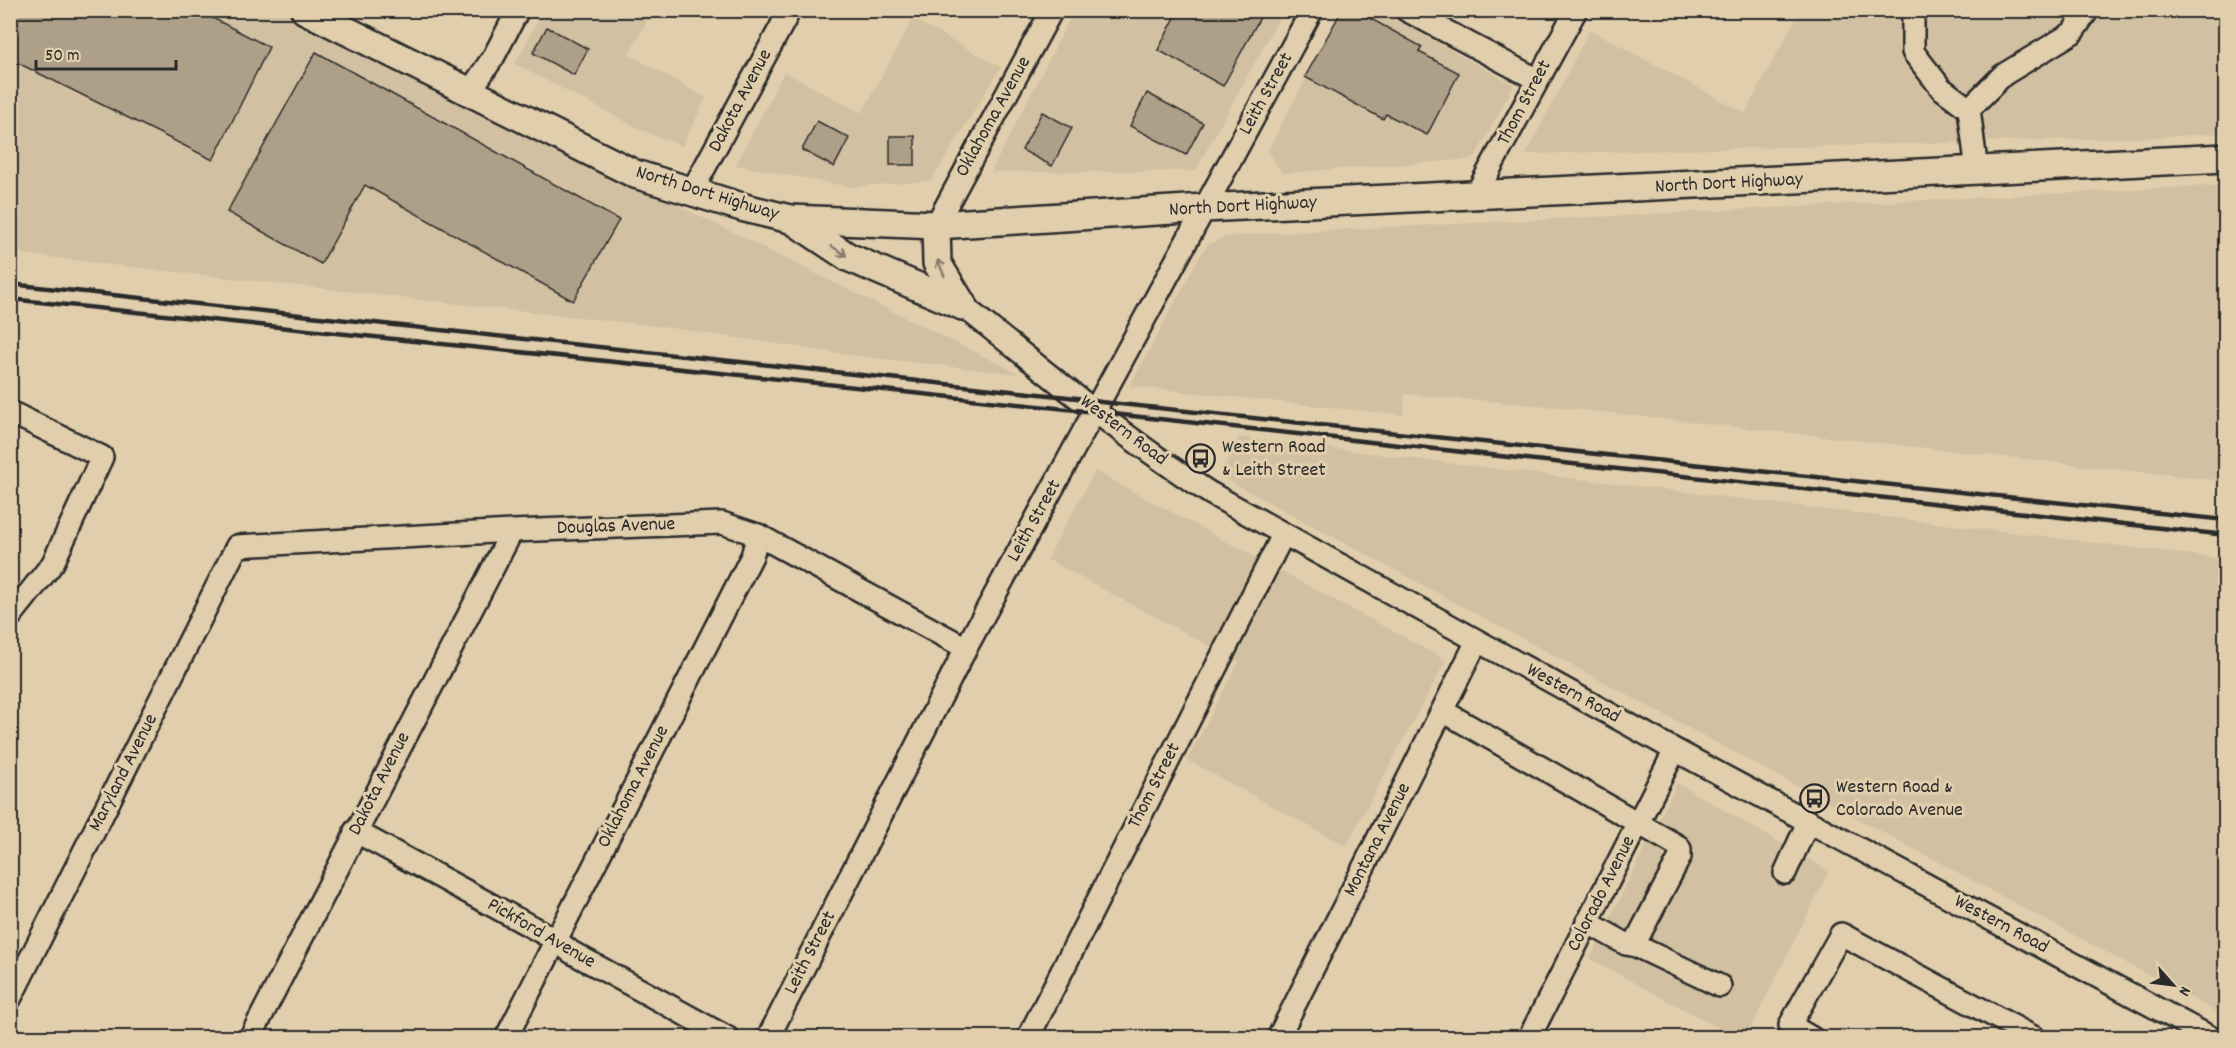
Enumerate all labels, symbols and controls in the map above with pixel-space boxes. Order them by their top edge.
scale bar [36,33,176,71]
text: 50 m [45,44,80,69]
street label: Dakota Avenue [702,44,780,157]
street label: Leith Street [1233,48,1301,140]
street label: Oklahoma Avenue [949,51,1039,183]
street label: Thom Street [1491,55,1559,151]
street label: North Dort Highway [632,159,783,229]
street label: North Dort Highway [1654,166,1805,202]
street label: North Dort Highway [1168,189,1319,225]
one-way arrow [830,244,847,257]
one-way arrow [935,260,946,278]
street label: Western Road [1073,389,1173,473]
place label: Western Road & Leith Street [1222,434,1326,485]
bus stop icon: Western Road & Leith Street [1185,443,1217,475]
street label: Leith Street [1001,475,1069,567]
street label: Douglas Avenue [556,511,676,543]
street label: Western Road [1521,657,1625,731]
street label: Maryland Avenue [82,709,166,837]
street label: Oklahoma Avenue [591,721,677,853]
street label: Dakota Avenue [342,727,418,841]
street label: Thom Street [1121,738,1189,834]
place label: Western Road & Colorado Avenue [1836,774,1963,825]
street label: Montana Avenue [1337,778,1419,902]
bus stop icon: Western Road & Colorado Avenue [1799,783,1831,815]
street label: Colorado Avenue [1561,831,1643,957]
street label: Western Road [1949,888,2053,962]
street label: Pickford Avenue [482,892,601,976]
street label: Leith Street [778,906,844,1000]
north arrow [2143,955,2203,1015]
text: N [2172,982,2196,1000]

